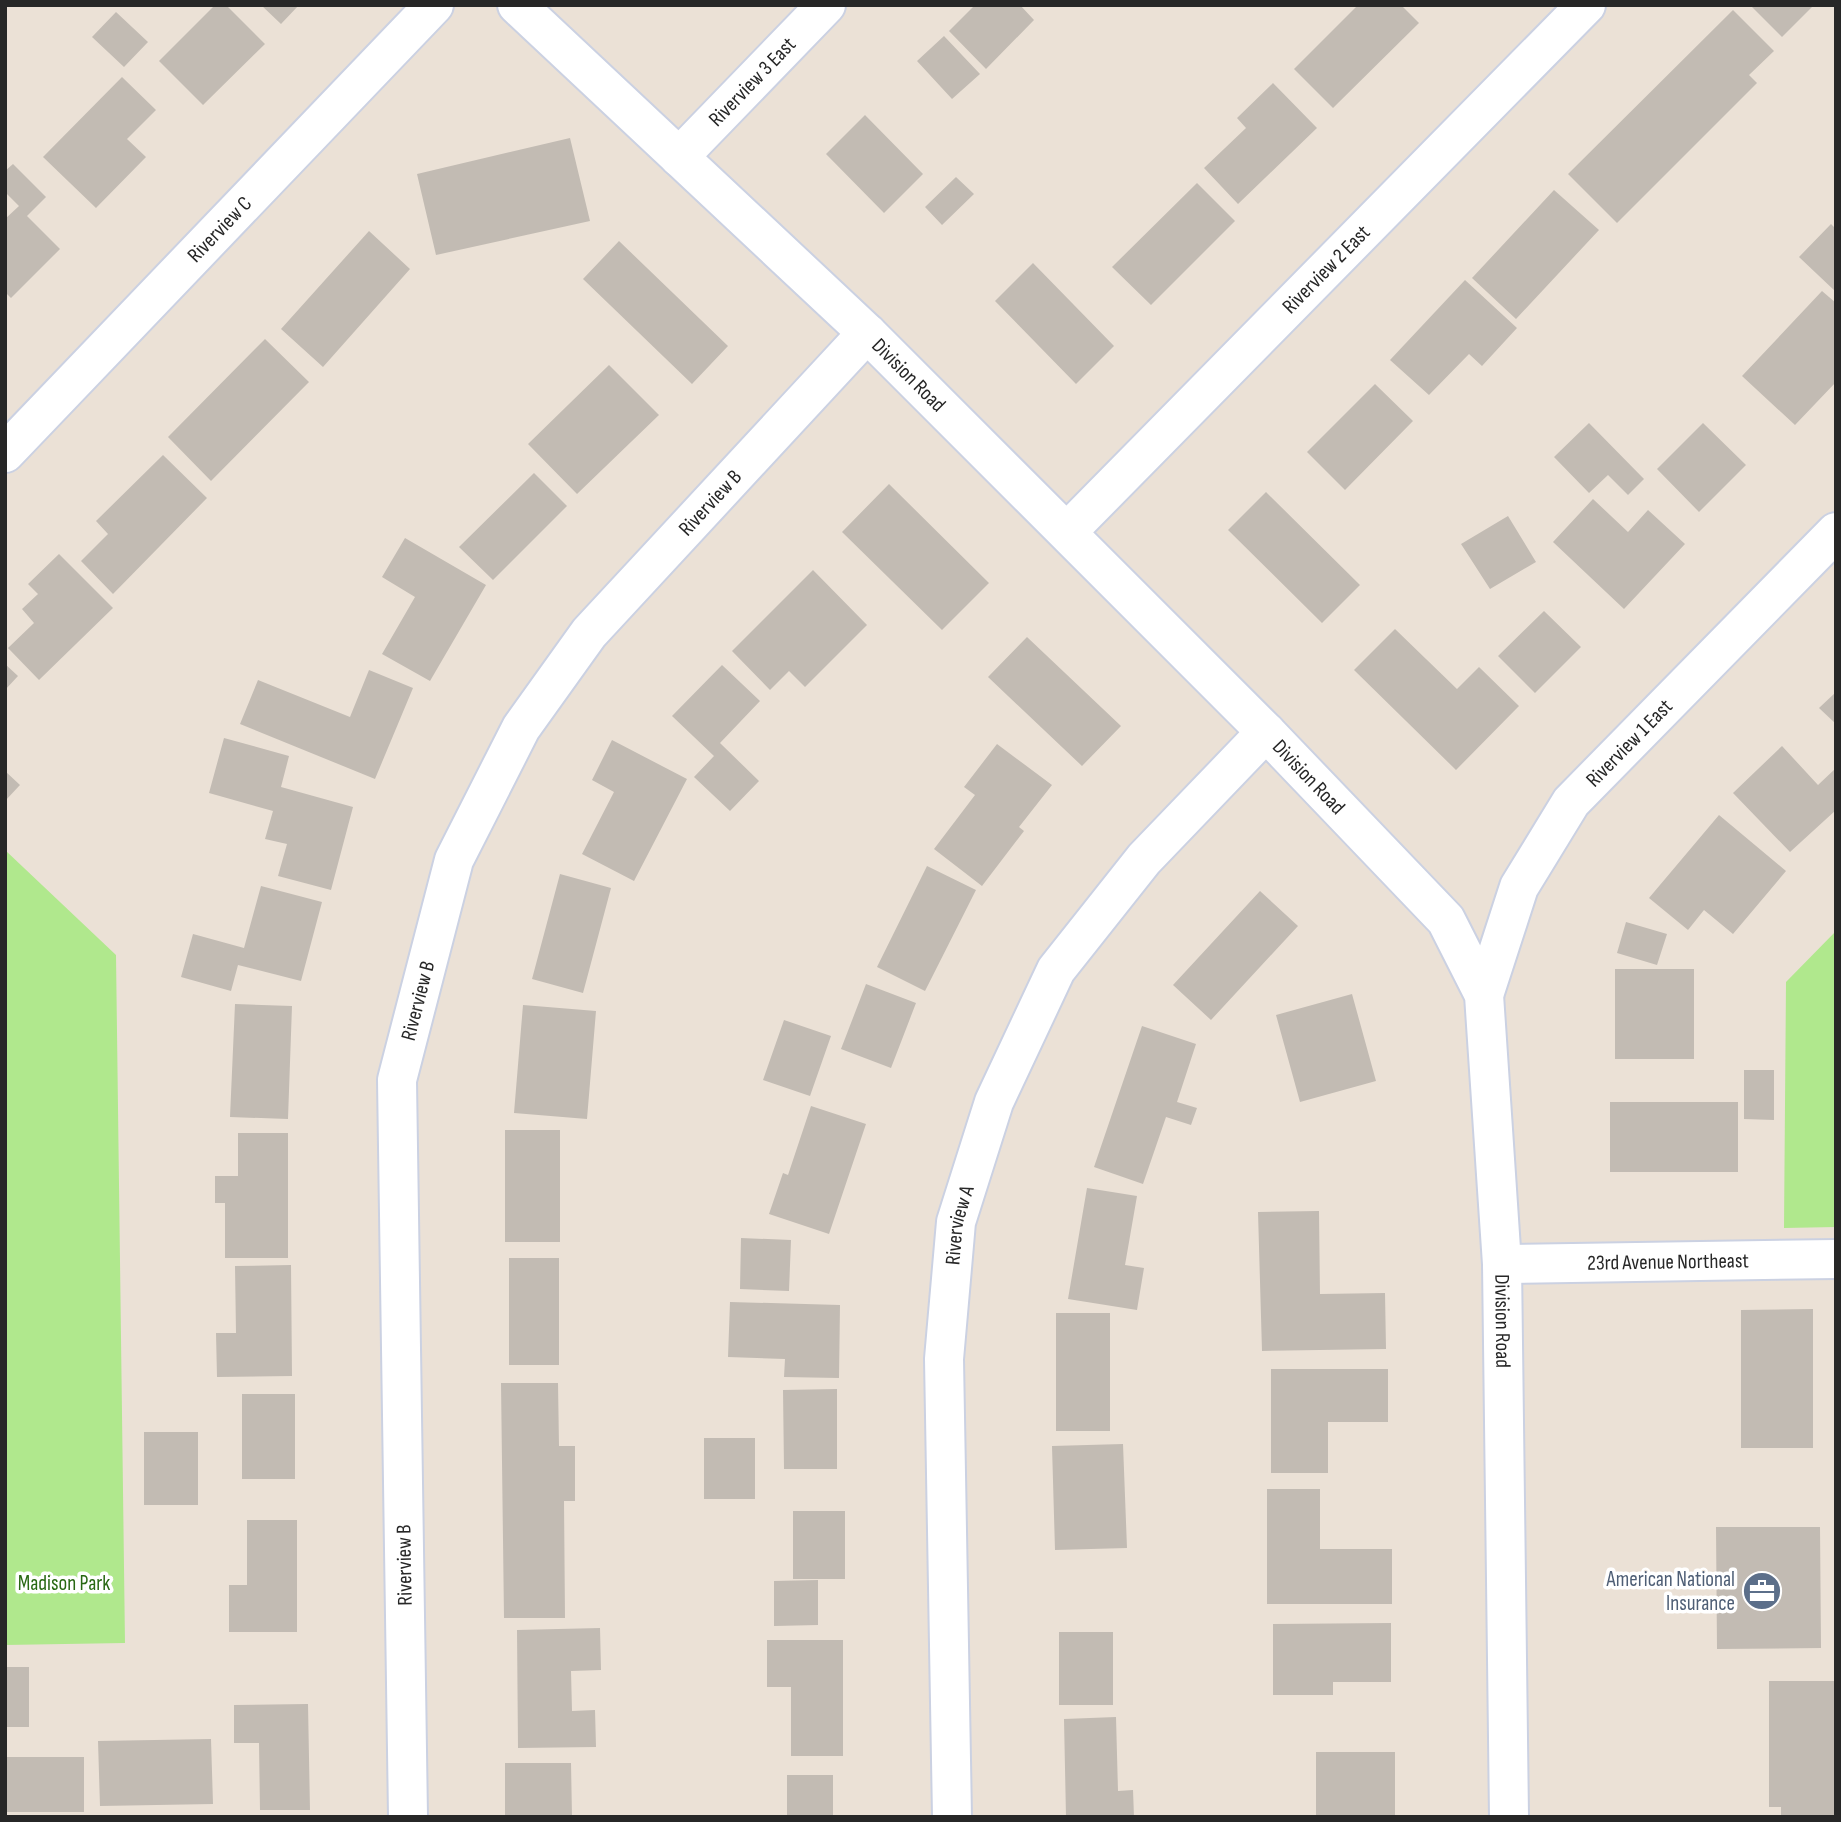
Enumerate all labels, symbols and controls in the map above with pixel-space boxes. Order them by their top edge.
street label: Riverview 3 East [704,32,801,132]
street label: Riverview C [182,191,257,268]
street label: Riverview 2 East [1277,220,1375,319]
street label: Division Road [867,333,951,417]
street label: Riverview B [673,465,747,541]
street label: Riverview 1 East [1581,694,1678,792]
street label: Division Road [1267,735,1350,820]
street label: Riverview B [396,958,440,1043]
street label: Riverview A [940,1181,980,1266]
street label: 23rd Avenue Northeast [1587,1248,1749,1276]
street label: Division Road [1489,1274,1515,1368]
street label: Riverview B [391,1524,418,1606]
place label: American National Insurance [1605,1567,1735,1616]
office icon: American National Insurance [1741,1570,1783,1612]
park label: Madison Park [18,1571,110,1596]

